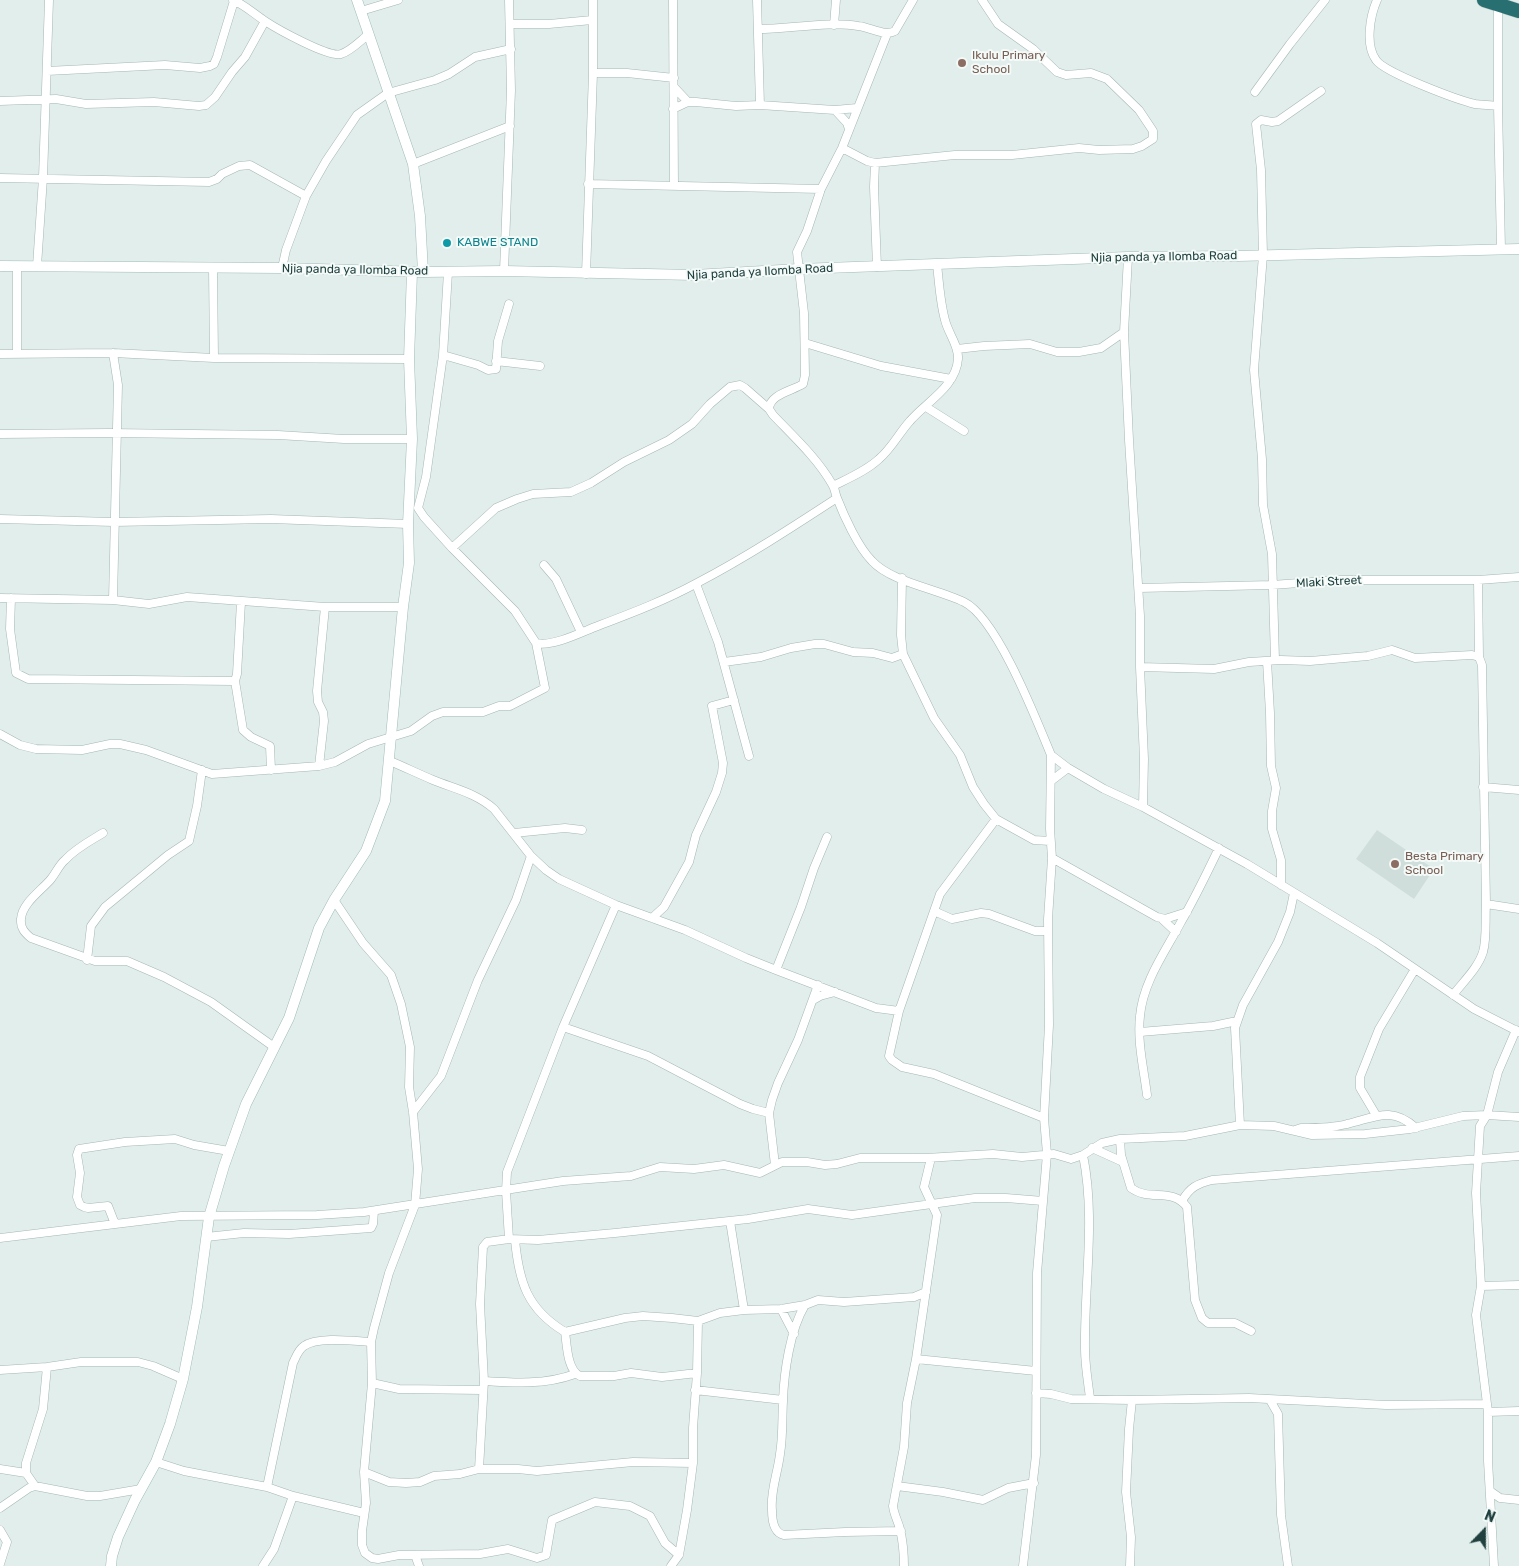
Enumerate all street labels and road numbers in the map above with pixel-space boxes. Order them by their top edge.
street label: Njia panda ya Ilomba Road [1091,249,1237,265]
street label: Njia panda ya Ilomba Road [686,261,834,283]
street label: Njia panda ya Ilomba Road [282,262,428,278]
street label: Mlaki Street [1296,573,1362,591]

